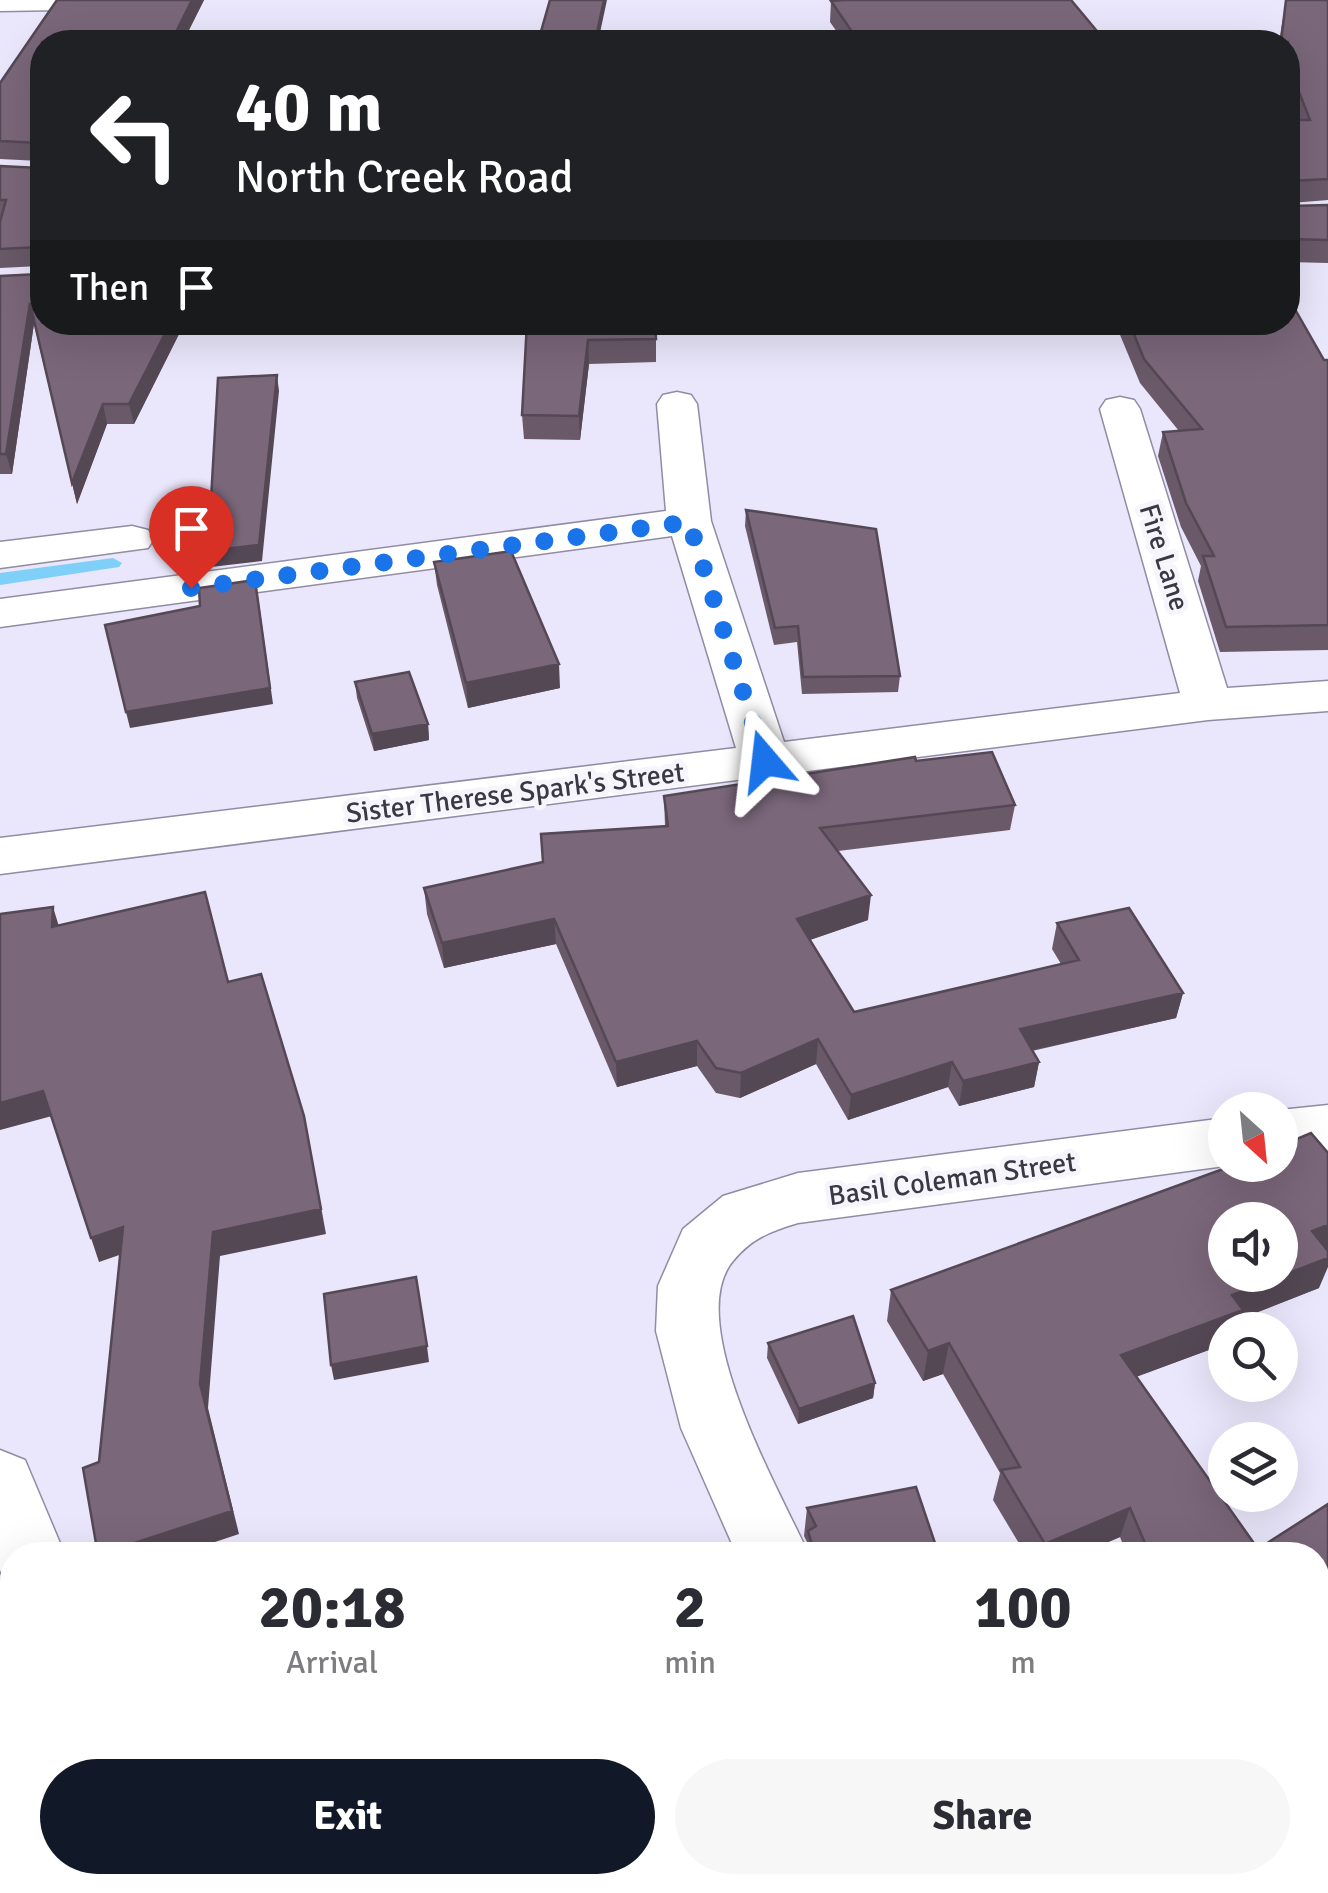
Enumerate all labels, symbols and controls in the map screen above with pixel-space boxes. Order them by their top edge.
text: 40 m [235,64,383,150]
icon: left [70,70,200,200]
text: North Creek Road [235,150,573,205]
icon: arrive [169,260,224,315]
text: Then [70,264,149,311]
pin [149,486,234,589]
street label: Fire Lane [1132,500,1196,615]
icon: arrive [164,501,219,556]
position arrow [713,709,817,813]
street label: Sister Therese Spark's Street [344,755,686,831]
north arrow [1208,1092,1298,1182]
map controls [1208,1092,1298,1512]
street label: Basil Coleman Street [826,1145,1078,1213]
button: sound [1208,1202,1298,1292]
button: search [1208,1312,1298,1402]
button: layers [1208,1422,1298,1512]
text: 20:18 [258,1571,406,1645]
text: 2 [674,1571,706,1645]
text: 100 [974,1571,1072,1645]
text: Arrival [286,1643,378,1682]
text: min [664,1643,716,1682]
text: m [1010,1643,1036,1682]
button: Exit [40,1759,655,1874]
button: Share [675,1759,1290,1874]

